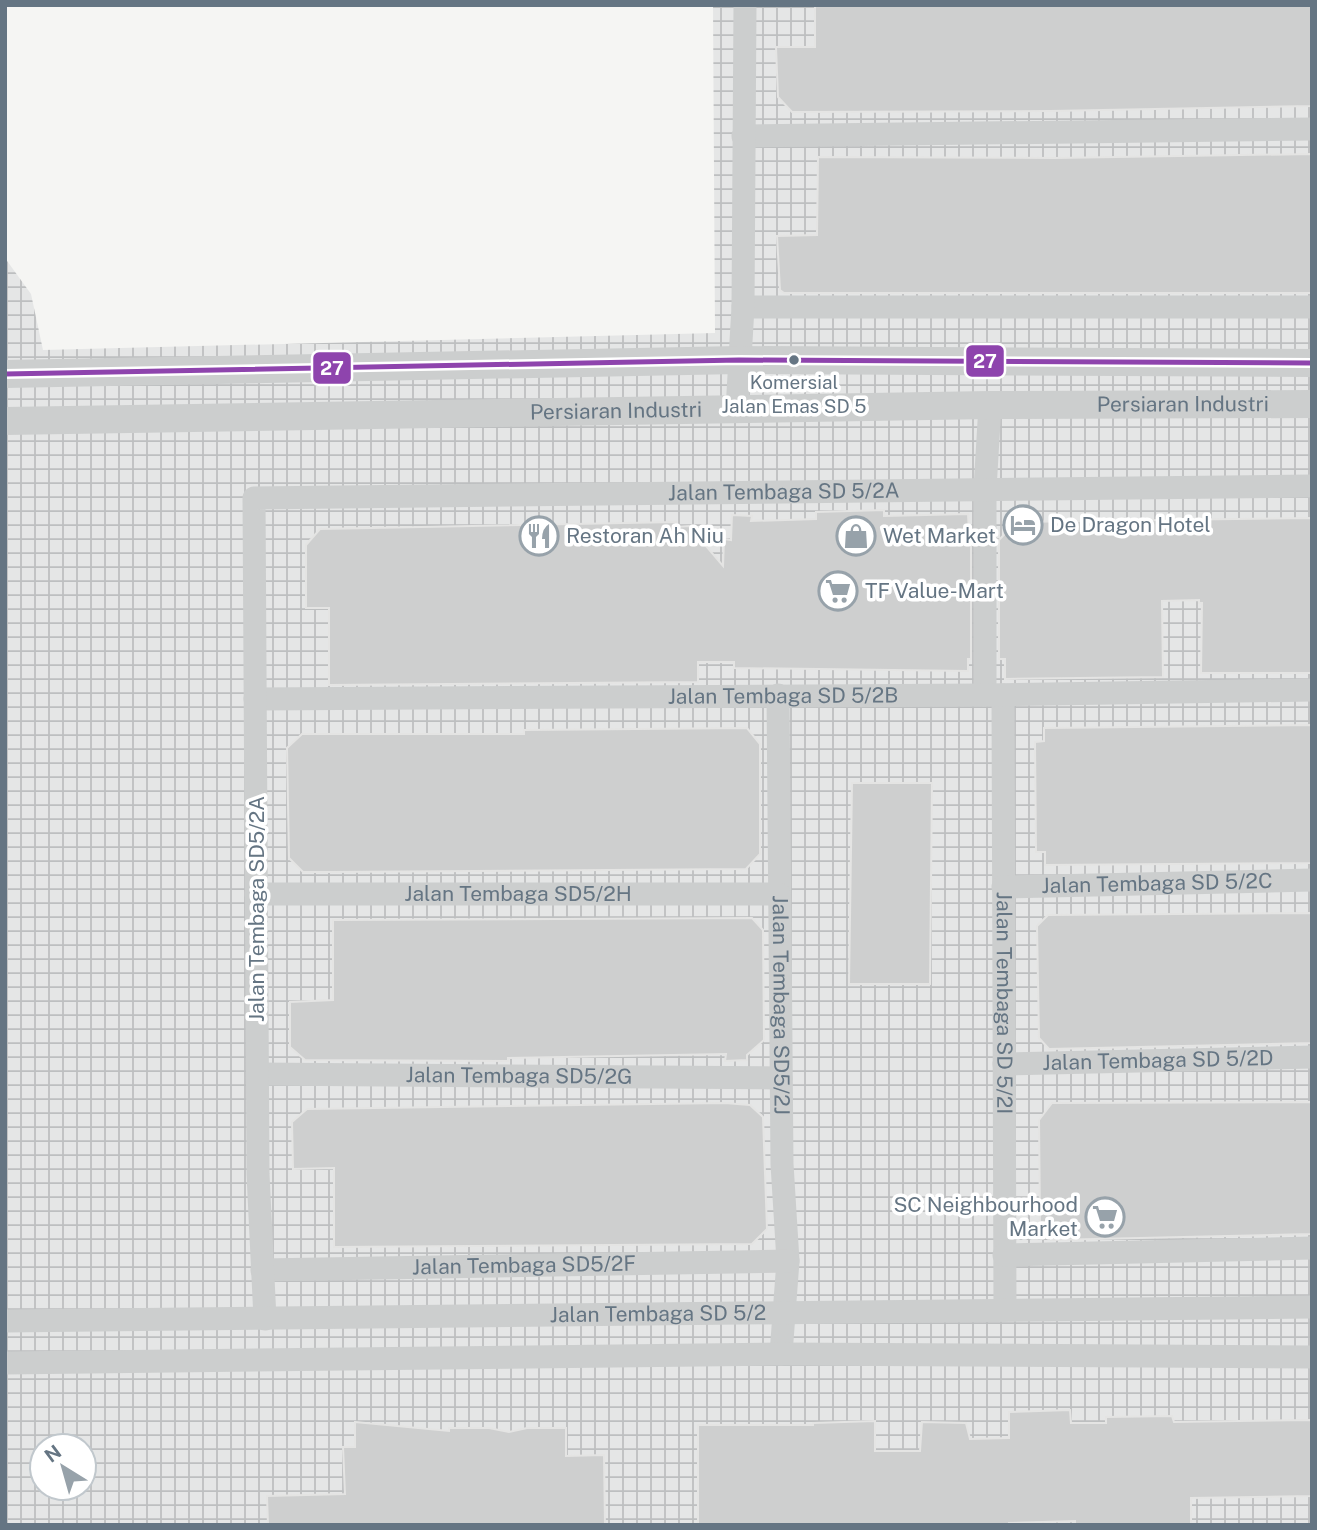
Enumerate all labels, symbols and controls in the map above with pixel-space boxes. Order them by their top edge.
line badge: 27 [965,344,1005,378]
text: 27 [973,350,997,372]
line badge: 27 [312,351,352,385]
marker: Komersial Jalan Emas SD 5 [787,353,801,367]
text: 27 [320,357,344,379]
place label: Komersial Jalan Emas SD 5 [722,371,866,417]
street label: Persiaran Industri [1097,391,1269,417]
street label: Persiaran Industri [530,397,702,424]
street label: Jalan Tembaga SD 5/2A [668,478,900,505]
hotel icon: De Dragon Hotel [1002,504,1044,546]
place label: De Dragon Hotel [1050,512,1211,537]
restaurant icon: Restoran Ah Niu [518,515,560,557]
shop icon: Wet Market [835,515,877,557]
place label: Restoran Ah Niu [566,523,724,548]
place label: Wet Market [883,523,996,548]
supermarket icon: TF Value-Mart [817,570,859,612]
place label: TF Value-Mart [865,578,1004,603]
street label: Jalan Tembaga SD 5/2B [668,682,898,709]
street label: Jalan Tembaga SD5/2A [244,796,269,1022]
street label: Jalan Tembaga SD 5/2C [1041,868,1273,898]
street label: Jalan Tembaga SD5/2H [404,881,632,906]
street label: Jalan Tembaga SD 5/2I [992,892,1017,1114]
street label: Jalan Tembaga SD5/2J [768,895,795,1115]
street label: Jalan Tembaga SD 5/2D [1042,1045,1274,1075]
street label: Jalan Tembaga SD5/2G [405,1062,633,1089]
place label: SC Neighbourhood Market [893,1192,1078,1241]
supermarket icon: SC Neighbourhood Market [1084,1196,1126,1238]
street label: Jalan Tembaga SD5/2F [412,1251,636,1279]
street label: Jalan Tembaga SD 5/2 [550,1300,766,1327]
north arrow [28,1432,98,1502]
text: N [40,1440,65,1467]

